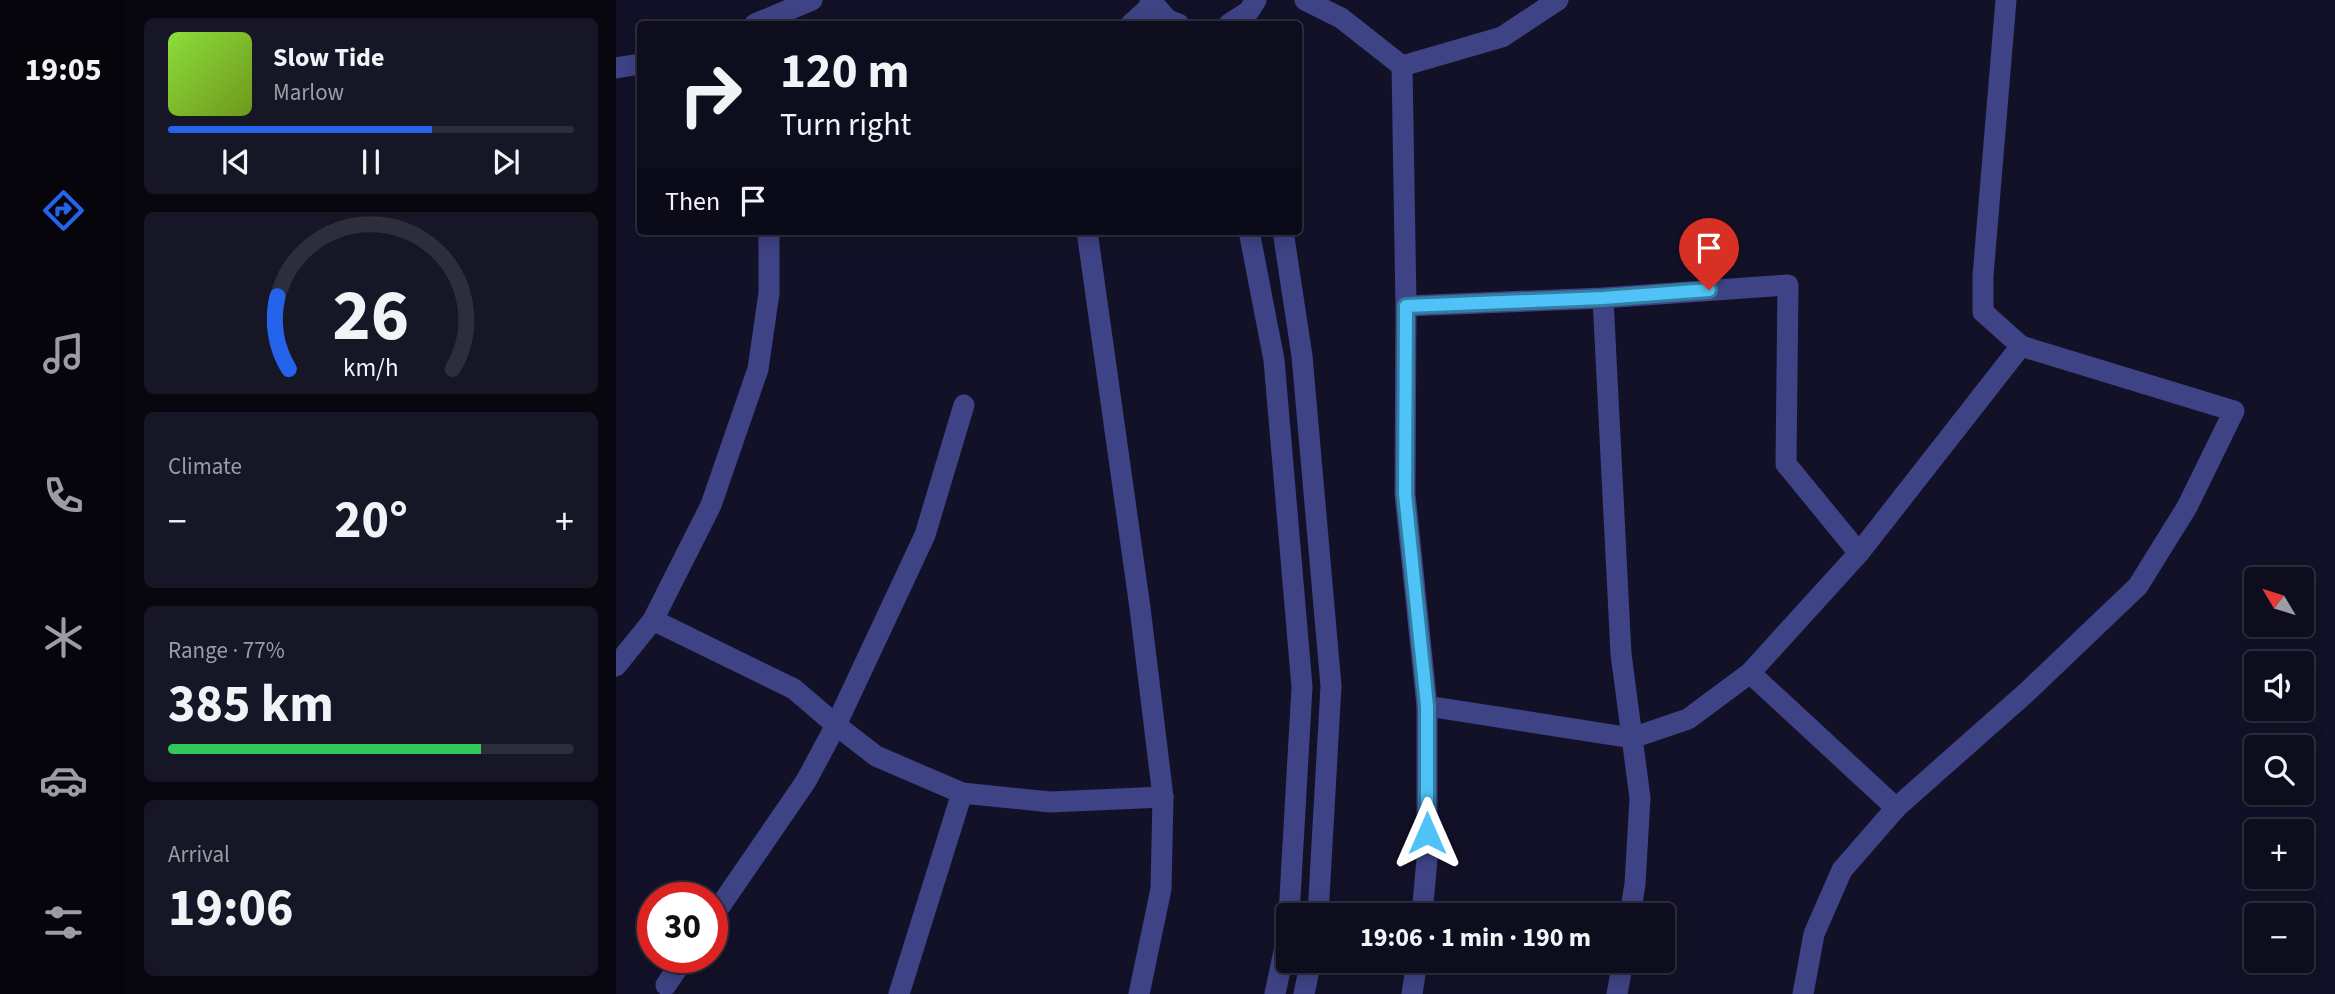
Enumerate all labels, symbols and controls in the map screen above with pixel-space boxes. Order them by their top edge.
text: 120 m [780,37,909,107]
text: Slow Tide [273,39,384,76]
text: 19:05 [24,47,102,93]
icon: right [665,49,756,140]
text: Marlow [273,76,344,109]
text: Turn right [780,102,911,148]
icon: previous [217,143,255,181]
icon: pause [352,143,390,181]
icon: next [487,143,525,181]
icon: arrive [734,182,772,220]
text: Then [665,183,720,220]
icon: directions [39,186,88,235]
pin [1679,218,1739,290]
icon: arrive [1690,229,1728,267]
text: 26 [333,264,409,368]
icon: music [39,329,88,378]
text: km/h [343,350,399,386]
text: Climate [168,450,242,483]
icon: phone [39,471,88,520]
text: 20° [334,484,408,558]
text: − [168,495,187,549]
text: + [555,495,574,549]
north arrow [2244,567,2314,637]
map controls [2244,567,2314,973]
icon: climate [39,613,88,662]
text: Range · 77% [168,634,285,667]
button: sound [2244,651,2314,721]
text: 385 km [168,668,334,742]
button: search [2244,735,2314,805]
icon: car [39,756,88,805]
position arrow [1390,796,1464,870]
button: + [2244,819,2314,889]
text: Arrival [168,838,230,871]
text: 19:06 [168,872,293,946]
speed limit sign: 30 [637,882,728,973]
icon: filters [39,898,88,947]
button: − [2244,903,2314,973]
text: 19:06 · 1 min · 190 m [1360,919,1591,956]

